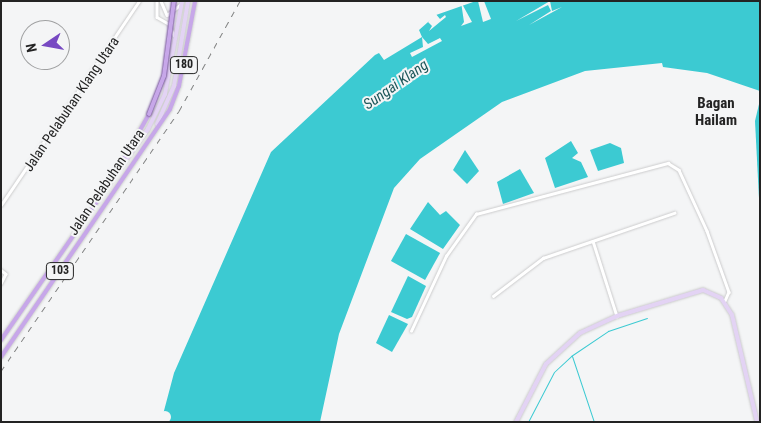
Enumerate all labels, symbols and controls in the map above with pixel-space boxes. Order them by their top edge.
north arrow [20,20,70,70]
street label: Jalan Pelabuhan Klang Utara [20,34,122,174]
text: N [23,42,40,54]
road number: 180 [169,56,199,74]
water label: Sungai Klang [360,56,432,114]
district label: Bagan Hailam [695,94,737,129]
street label: Jalan Pelabuhan Utara [64,126,148,238]
road number: 103 [45,262,75,280]

